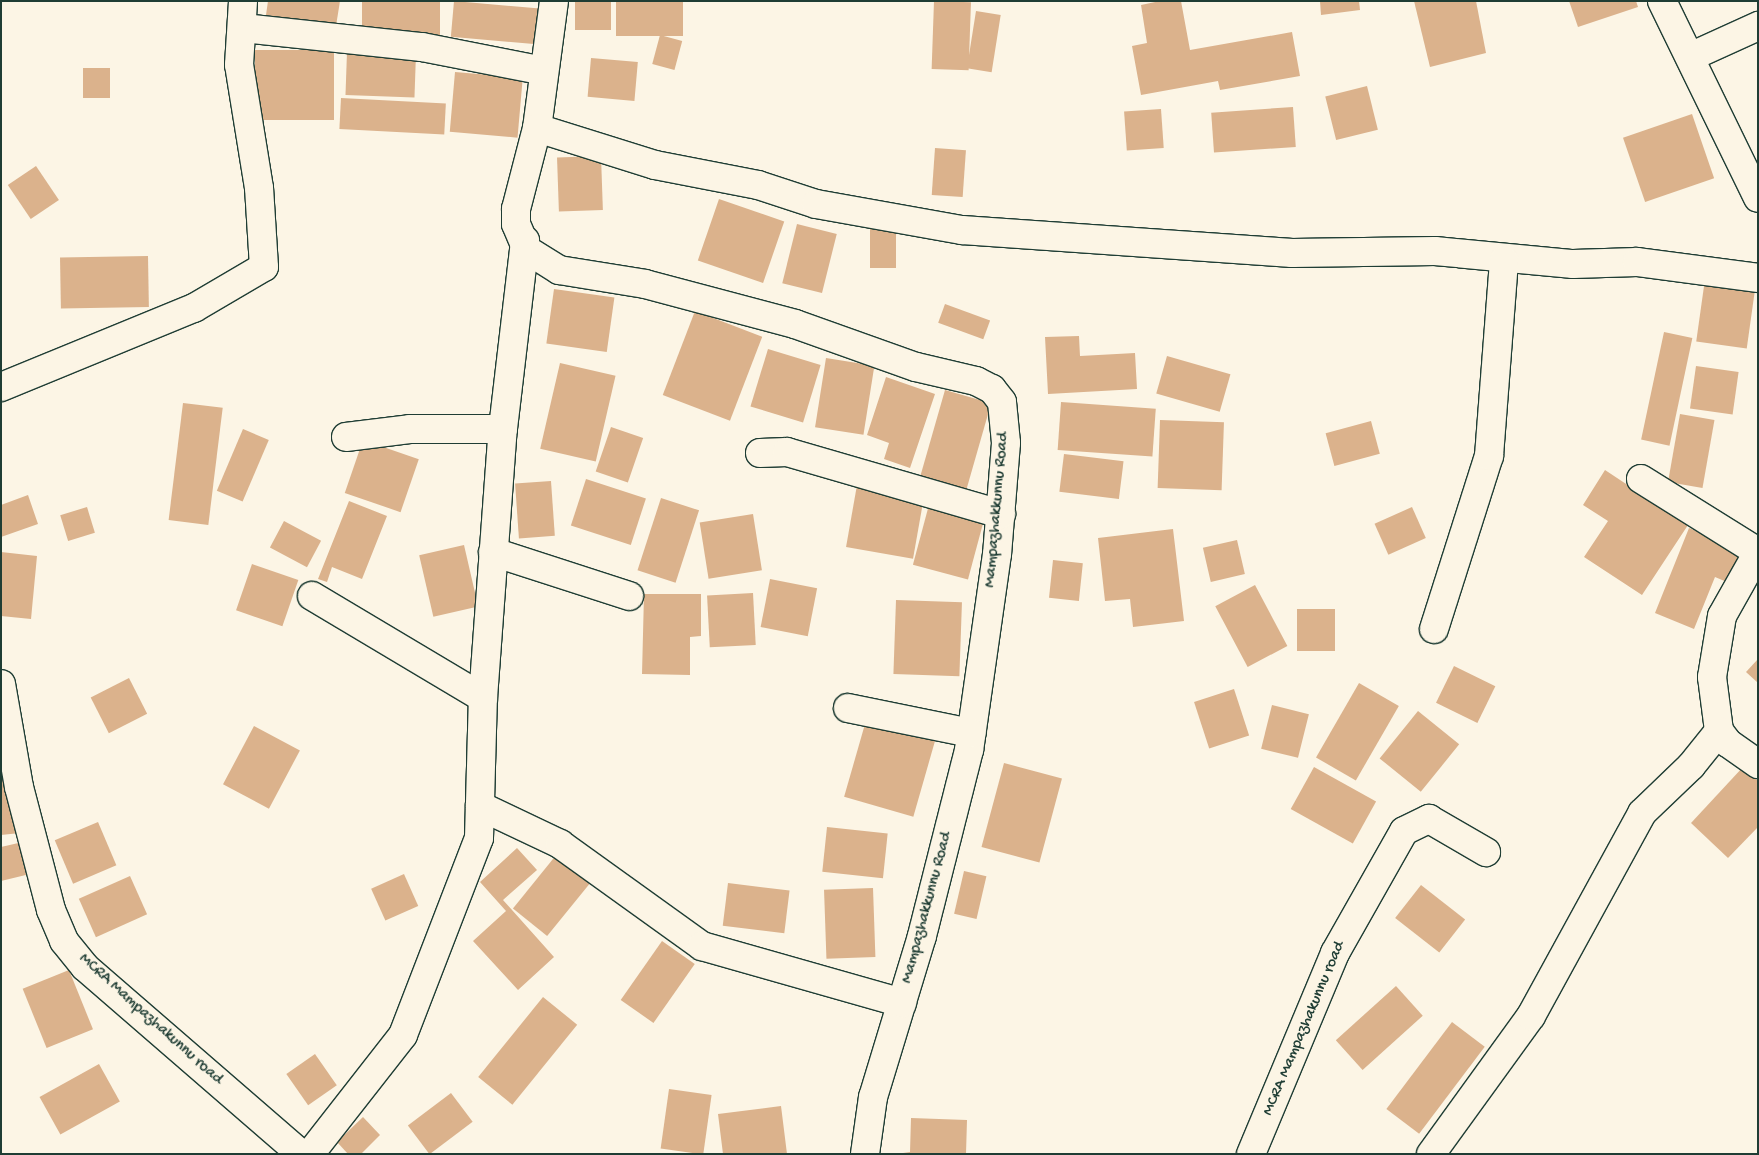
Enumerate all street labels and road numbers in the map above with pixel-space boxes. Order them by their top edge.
street label: Mampazhakkunnu Road [982,432,1014,588]
street label: Mampazhakkunnu Road [899,830,957,986]
street label: MCRA Mampazhakunnu road [1260,939,1350,1119]
street label: MCRA Mampazhakunnu road [74,950,226,1090]

